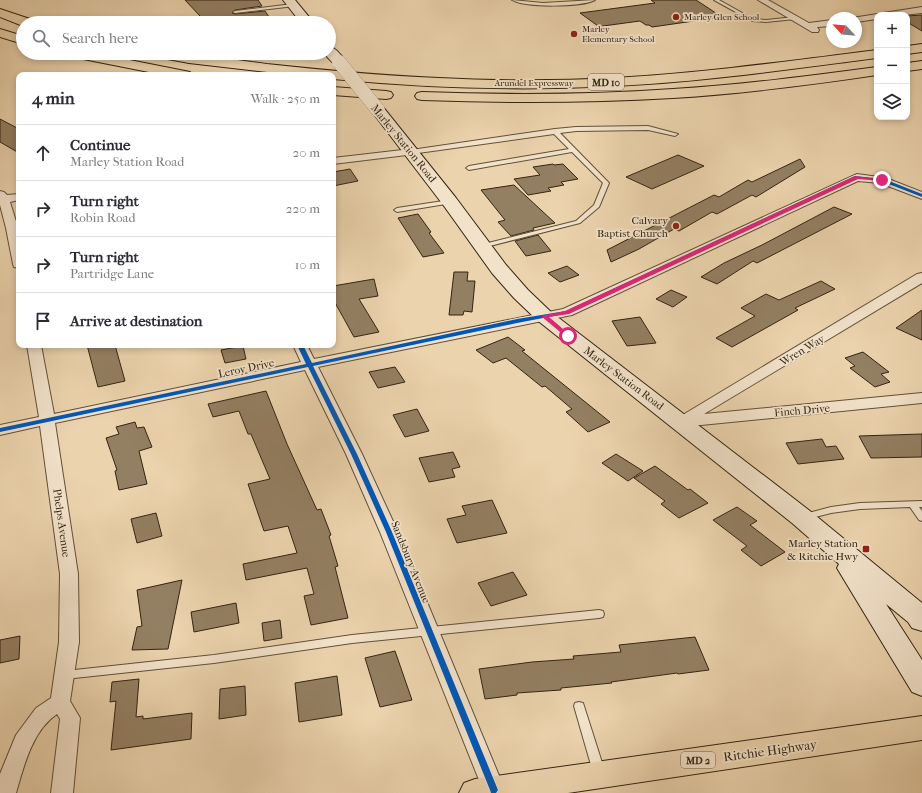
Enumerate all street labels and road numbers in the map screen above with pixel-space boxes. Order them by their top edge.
road number: MD 10 [588,74,624,90]
street label: Arundel Expressway [494,78,575,88]
street label: Marley Station Road [368,102,440,186]
street label: Wren Way [777,331,828,369]
street label: Marley Station Road [581,344,667,413]
street label: Leroy Drive [217,356,276,381]
street label: Finch Drive [774,402,831,419]
street label: Phelps Avenue [50,488,73,559]
street label: Sandsbury Avenue [388,519,433,606]
street label: Ritchie Highway [722,736,819,764]
road number: MD 2 [681,752,715,768]

